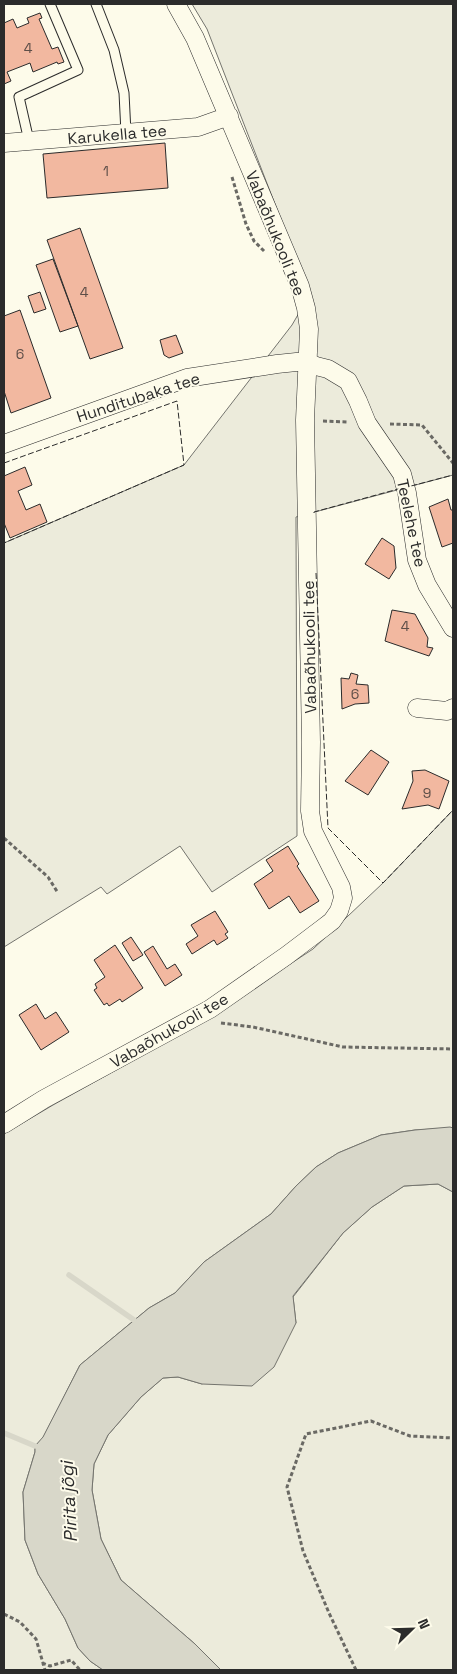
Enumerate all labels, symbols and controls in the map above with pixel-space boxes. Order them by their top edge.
house number: 4 [24,39,33,57]
street label: Karukella tee [67,120,168,149]
house number: 1 [103,162,109,180]
street label: Vabaõhukooli tee [241,168,310,299]
house number: 4 [80,283,89,301]
house number: 6 [16,345,24,363]
street label: Hunditubaka tee [74,368,203,427]
street label: Teelehe tee [392,477,431,569]
street label: Vabaõhukooli tee [298,580,321,714]
house number: 4 [401,617,410,635]
house number: 6 [351,685,359,703]
house number: 9 [423,784,431,802]
street label: Vabaõhukooli tee [106,988,232,1073]
water label: Pirita jõgi [55,1458,82,1543]
north arrow [387,1604,437,1654]
text: N [414,1616,434,1632]

